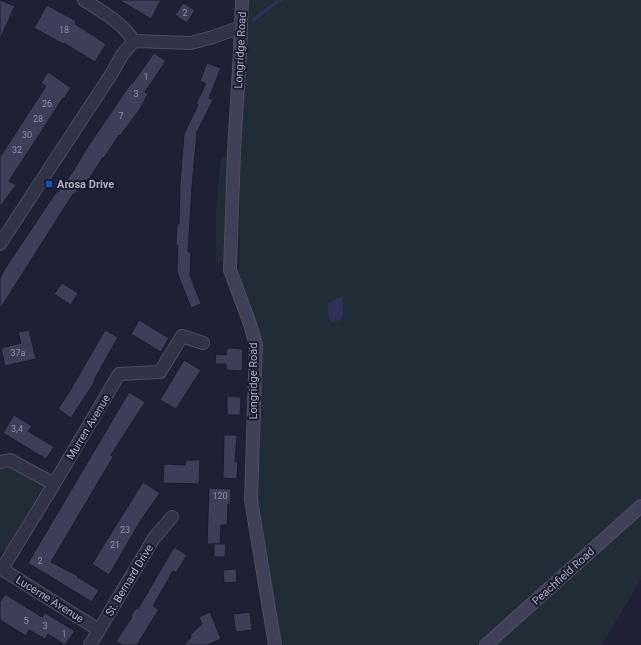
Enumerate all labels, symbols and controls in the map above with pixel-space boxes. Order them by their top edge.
house number: 2 [182,8,188,18]
street label: Longridge Road [232,11,249,89]
house number: 18 [59,25,69,35]
house number: 1 [143,72,149,82]
house number: 3 [133,89,139,99]
house number: 26 [42,99,52,109]
house number: 7 [118,111,124,121]
house number: 28 [33,114,43,124]
house number: 30 [22,130,32,140]
house number: 32 [12,145,22,155]
place label: Arosa Drive [57,178,114,191]
marker: Arosa Drive [44,179,54,189]
street label: Longridge Road [247,342,260,420]
house number: 37a [10,348,26,358]
street label: Murren Avenue [64,392,113,462]
house number: 3,4 [11,424,23,434]
house number: 120 [212,491,228,501]
house number: 23 [120,525,130,535]
house number: 21 [110,540,120,550]
street label: St. Bernard Drive [103,542,156,619]
street label: Peachfield Road [530,545,597,608]
house number: 2 [37,556,43,566]
street label: Lucerne Avenue [13,573,86,626]
house number: 5 [23,616,29,626]
house number: 3 [42,621,48,631]
house number: 1 [61,629,67,639]

